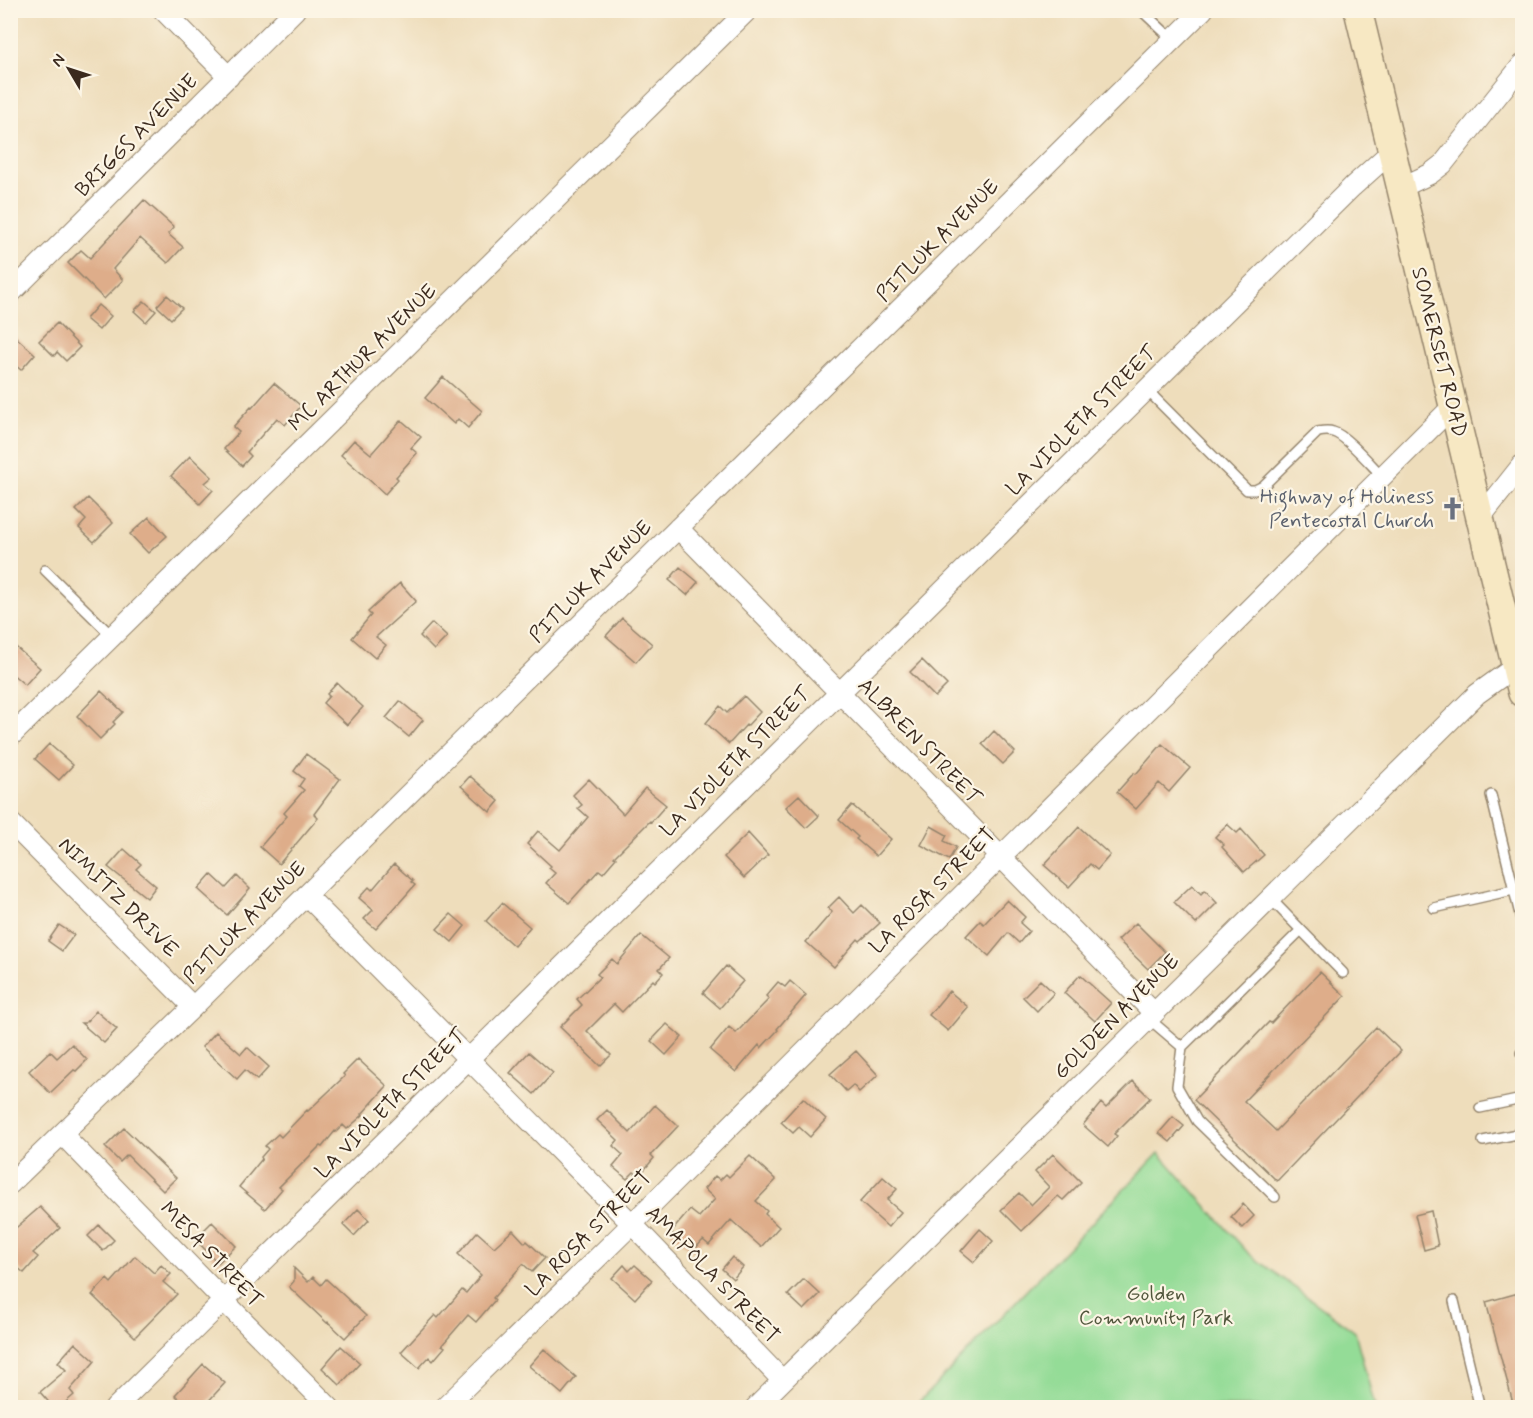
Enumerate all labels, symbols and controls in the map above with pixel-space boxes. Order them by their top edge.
north arrow [39,39,99,99]
text: N [47,50,70,71]
street label: BRIGGS AVENUE [69,68,204,203]
street label: PITLUK AVENUE [870,173,1005,308]
street label: SOMERSET ROAD [1404,264,1474,440]
street label: MC ARTHUR AVENUE [282,277,443,438]
street label: LA VIOLETA STREET [1000,339,1164,502]
place label: Highway of Holiness Pentecostal Church [1260,483,1434,535]
church icon: Highway of Holiness Pentecostal Church [1439,495,1465,521]
street label: PITLUK AVENUE [523,514,658,649]
street label: ALBREN STREET [851,672,988,812]
street label: LA VIOLETA STREET [654,680,818,843]
street label: LA ROSA STREET [863,821,1002,960]
street label: NIMITZ DRIVE [52,831,185,964]
street label: PITLUK AVENUE [177,855,312,990]
street label: GOLDEN AVENUE [1048,948,1186,1086]
street label: LA VIOLETA STREET [309,1022,473,1185]
street label: LA ROSA STREET [519,1164,658,1303]
street label: MESA STREET [154,1196,269,1314]
street label: AMAPOLA STREET [639,1199,786,1350]
park label: Golden Community Park [1079,1280,1233,1332]

